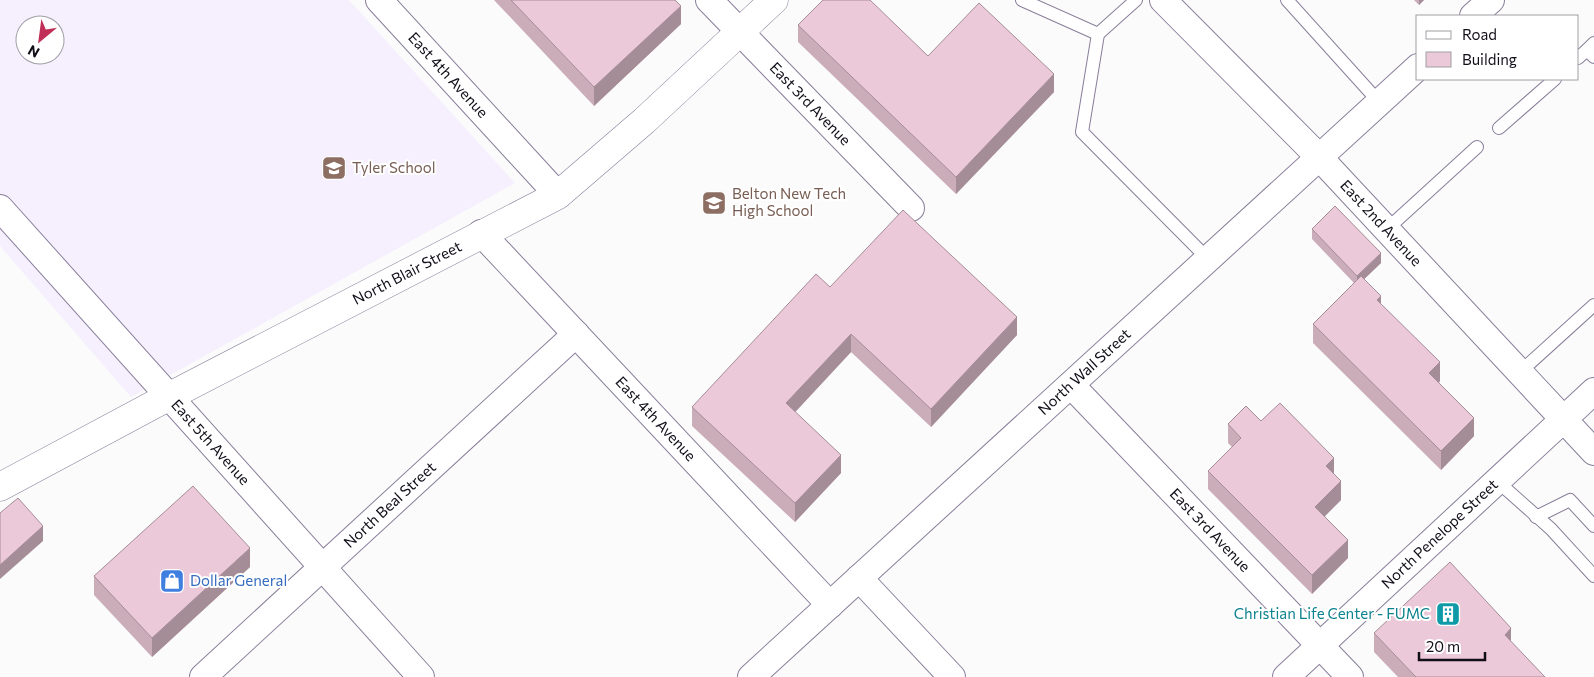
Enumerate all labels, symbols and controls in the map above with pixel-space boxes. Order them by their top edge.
north arrow [15,15,65,65]
legend [1416,15,1579,80]
text: Road [1462,25,1497,43]
street label: East 4th Avenue [405,28,492,121]
text: N [25,42,42,62]
text: Building [1462,50,1517,68]
street label: East 3rd Avenue [766,58,855,149]
school or university icon: Tyler School [321,155,347,181]
place label: Tyler School [352,158,436,176]
street label: East 2nd Avenue [1337,176,1426,269]
place label: Belton New Tech High School [732,184,846,219]
school or university icon: Belton New Tech High School [701,190,727,216]
street label: North Blair Street [349,237,464,308]
street label: North Wall Street [1034,324,1134,418]
street label: East 4th Avenue [612,372,700,464]
street label: East 5th Avenue [168,395,254,488]
street label: North Beal Street [340,458,439,551]
street label: North Penelope Street [1377,475,1501,592]
street label: East 3rd Avenue [1167,484,1255,575]
shop icon: Dollar General [159,568,185,594]
place label: Dollar General [190,571,287,589]
building icon: Christian Life Center - FUMC [1435,601,1461,627]
place label: Christian Life Center - FUMC [1234,604,1430,622]
scale bar [1419,630,1485,662]
text: 20 m [1426,637,1460,655]

